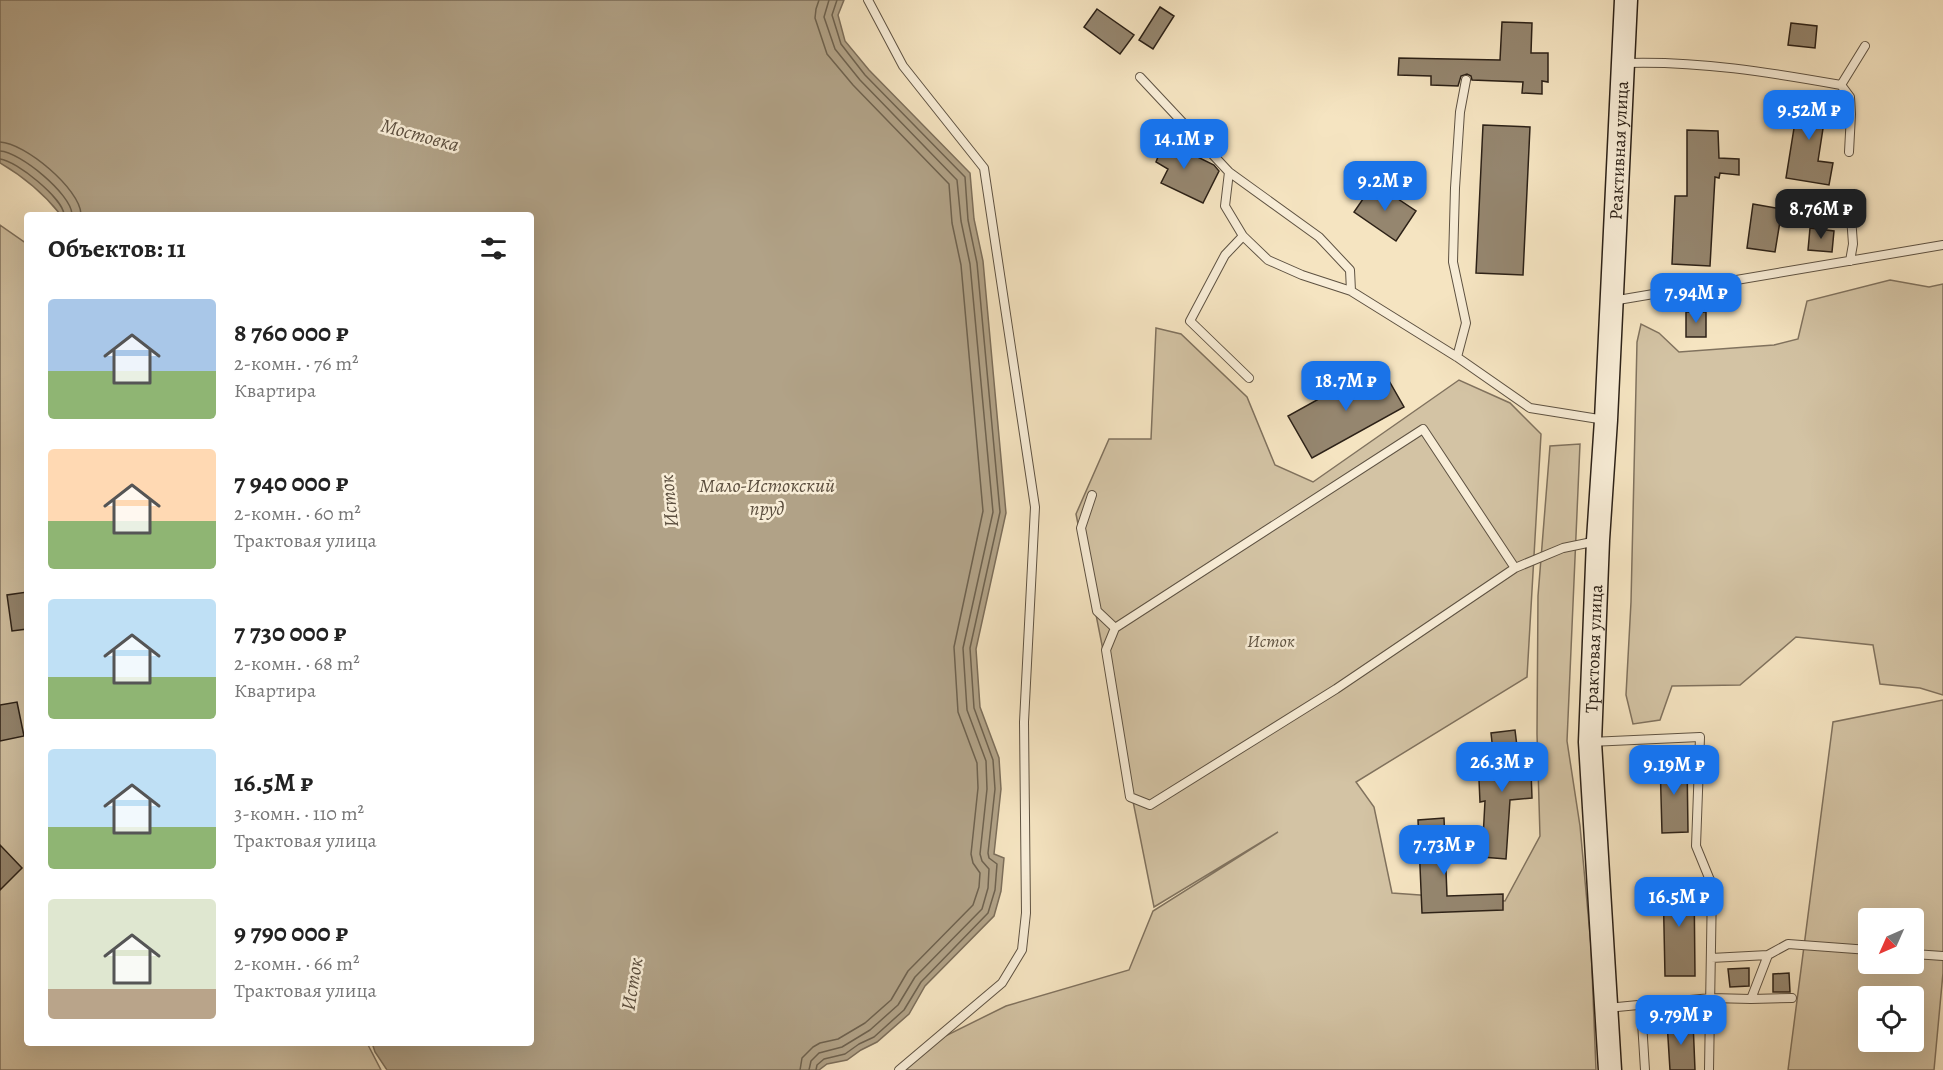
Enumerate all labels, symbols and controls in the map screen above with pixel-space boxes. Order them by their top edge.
street label: Реактивная улица [1604,80,1634,220]
pin: 9.52M ₽ [1754,90,1864,141]
text: 9.52M ₽ [1777,96,1841,123]
water label: Мостовка [378,112,462,158]
pin: 14.1M ₽ [1129,119,1239,170]
text: 14.1M ₽ [1154,125,1214,152]
pin: 9.2M ₽ [1336,161,1434,212]
text: 9.2M ₽ [1358,167,1412,194]
pin: 8.76M ₽ [1766,189,1876,240]
text: 8.76M ₽ [1789,195,1853,222]
text: Объектов: 11 [48,231,186,266]
icon: filters [477,232,510,265]
pin: 7.94M ₽ [1641,273,1751,324]
text: 7.94M ₽ [1664,279,1728,306]
text: 8 760 000 ₽ [234,315,349,350]
icon: home [96,323,168,395]
text: 2-комн. · 76 m² [234,350,359,377]
pin: 18.7M ₽ [1291,361,1401,412]
text: 18.7M ₽ [1315,367,1377,394]
text: Квартира [234,377,316,404]
text: 7 940 000 ₽ [234,465,348,500]
water label: Мало-Истокский пруд [699,472,835,522]
icon: home [96,473,168,545]
water label: Исток [653,473,685,529]
text: 2-комн. · 60 m² [234,500,361,527]
text: Трактовая улица [234,527,377,554]
street label: Трактовая улица [1579,583,1608,713]
text: 7 730 000 ₽ [234,615,346,650]
icon: home [96,623,168,695]
park label: Исток [1247,629,1295,653]
text: 2-комн. · 68 m² [234,650,360,677]
text: Квартира [234,677,316,704]
pin: 26.3M ₽ [1447,742,1557,793]
pin: 9.19M ₽ [1619,745,1729,796]
text: 26.3M ₽ [1470,748,1534,775]
text: 9.19M ₽ [1643,751,1705,778]
text: 16.5M ₽ [234,765,313,800]
icon: home [96,773,168,845]
text: 3-комн. · 110 m² [234,800,364,827]
pin: 7.73M ₽ [1389,825,1499,876]
text: Трактовая улица [234,827,377,854]
text: 7.73M ₽ [1413,831,1475,858]
pin: 16.5M ₽ [1624,877,1734,928]
text: 16.5M ₽ [1649,883,1710,910]
north arrow [1858,908,1924,974]
map controls [1858,908,1924,1052]
text: 9 790 000 ₽ [234,915,348,950]
icon: home [96,923,168,995]
text: 2-комн. · 66 m² [234,950,359,977]
water label: Исток [615,956,649,1012]
text: Трактовая улица [234,977,377,1004]
button: locate [1858,986,1924,1052]
pin: 9.79M ₽ [1626,995,1736,1046]
text: 9.79M ₽ [1649,1001,1713,1028]

